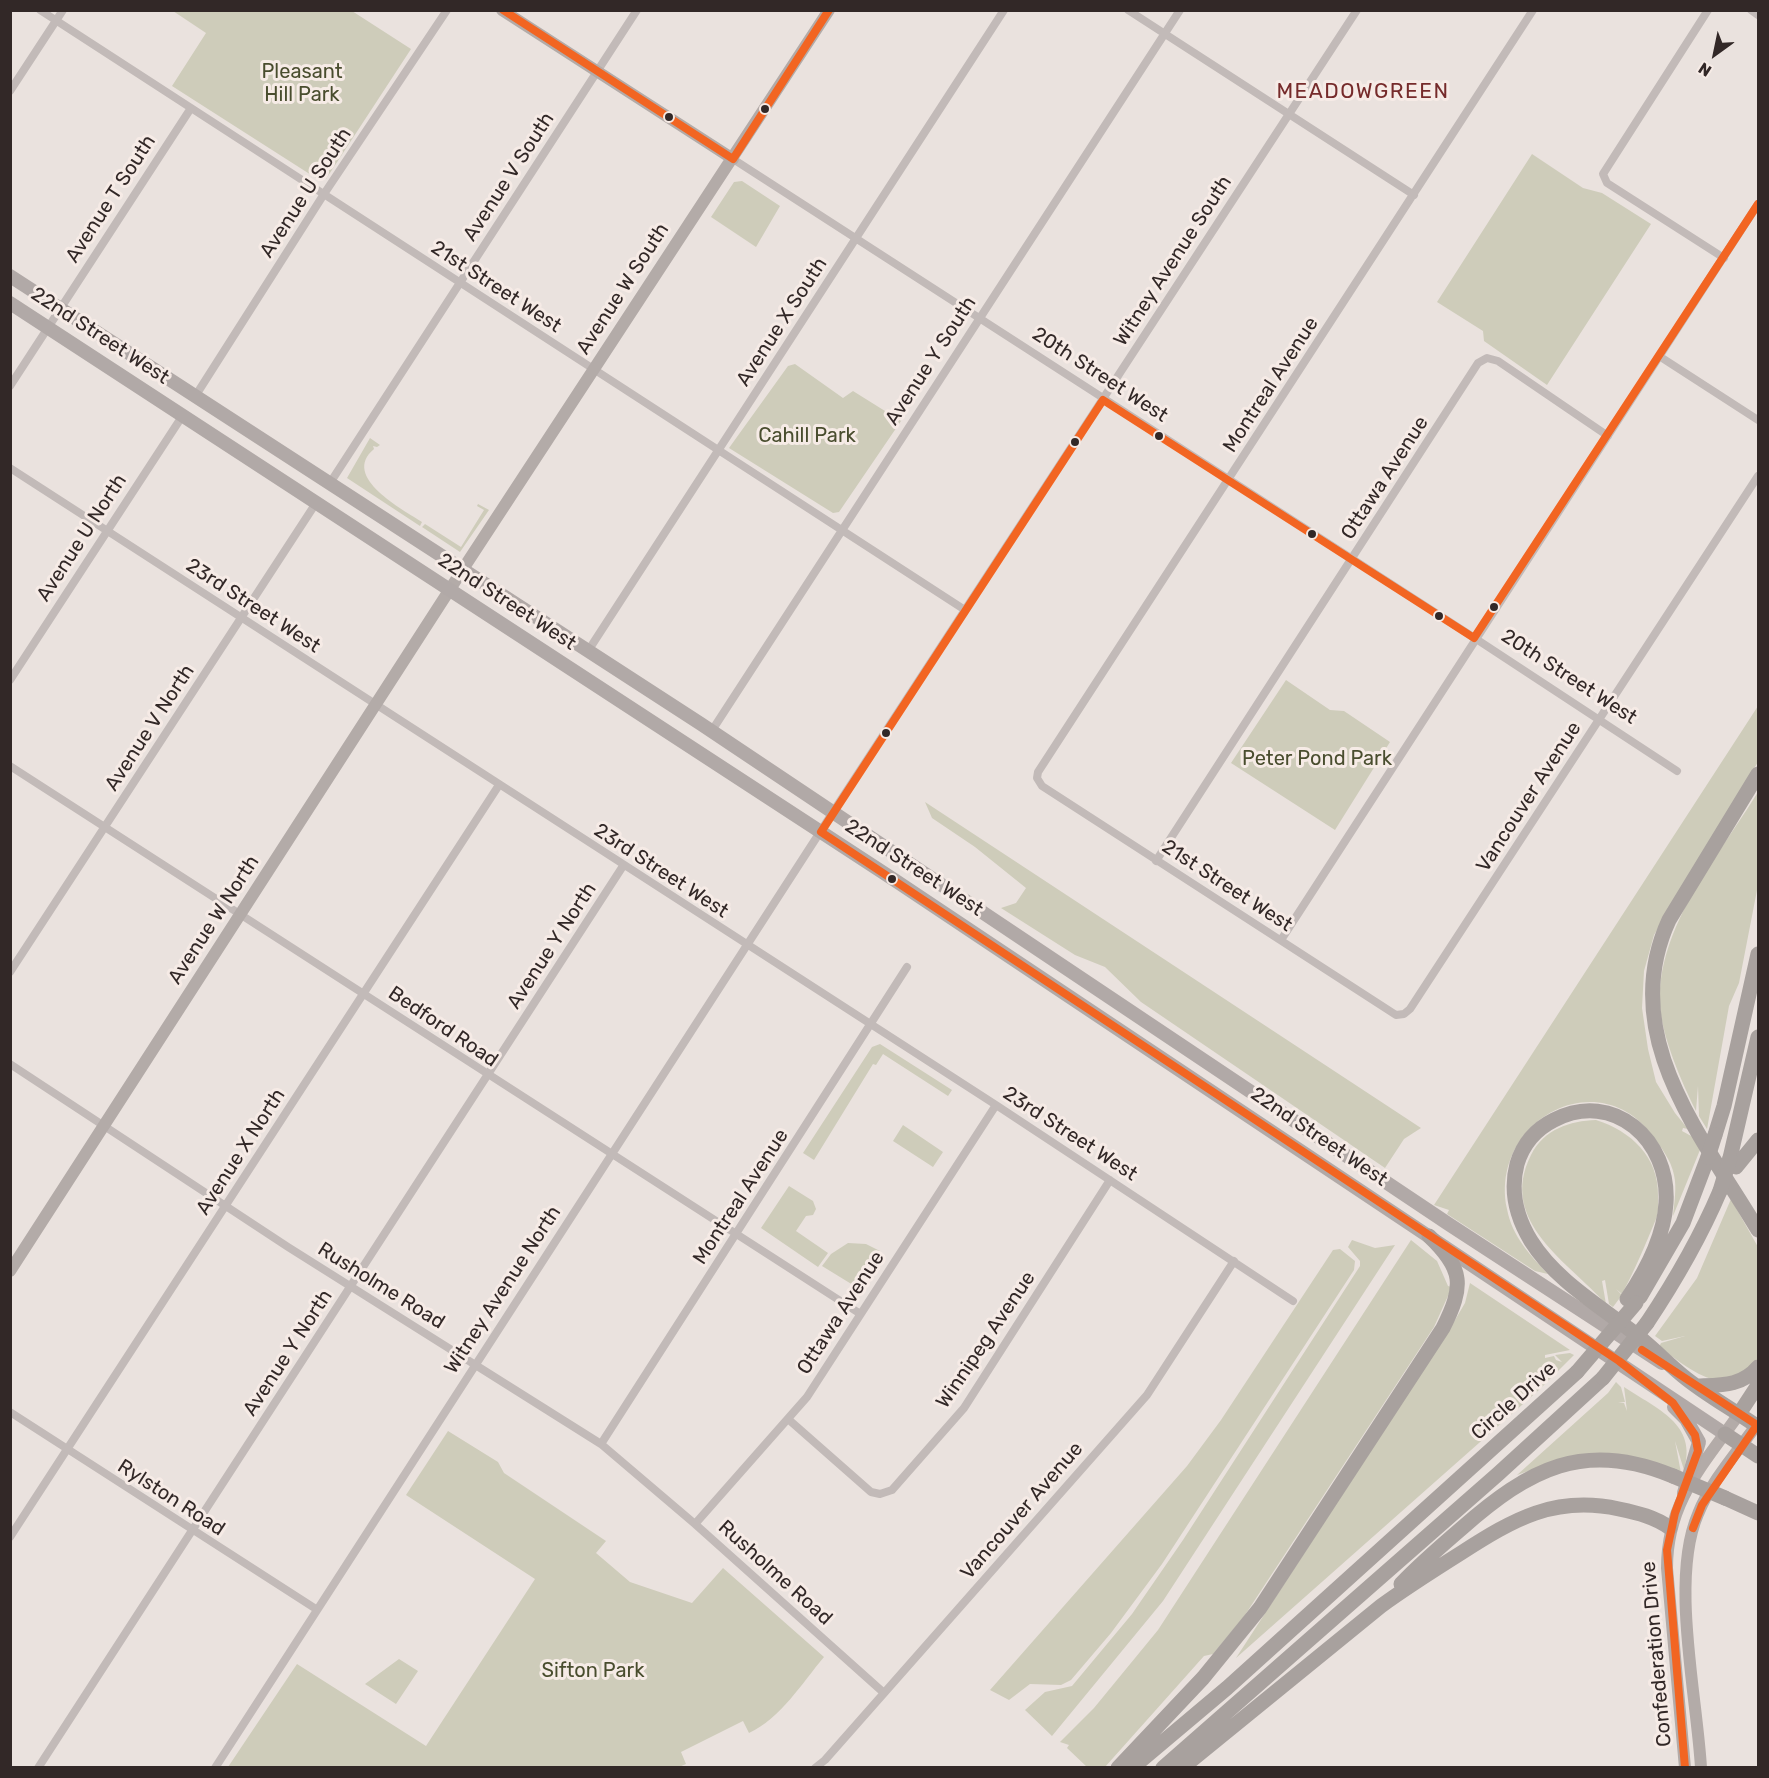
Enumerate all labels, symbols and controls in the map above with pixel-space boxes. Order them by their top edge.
north arrow [1685,24,1745,84]
text: N [1695,58,1715,81]
park label: Pleasant Hill Park [262,60,342,107]
district label: MEADOWGREEN [1276,79,1450,105]
unlabelled marker [759,103,771,115]
street label: Avenue V South [458,108,560,246]
unlabelled marker [663,111,675,123]
street label: Avenue U South [255,124,357,262]
street label: Avenue T South [61,131,161,267]
street label: Witney Avenue South [1109,171,1237,351]
street label: Avenue W South [572,219,674,359]
street label: 21st Street West [426,236,566,338]
street label: Avenue X South [732,253,832,391]
street label: 22nd Street West [26,282,174,390]
street label: Avenue Y South [880,292,982,430]
street label: Montreal Avenue [1218,313,1324,457]
street label: 20th Street West [1028,322,1172,428]
street label: Ottawa Avenue [1336,412,1434,544]
park label: Cahill Park [758,424,856,448]
unlabelled marker [1153,430,1165,442]
unlabelled marker [1069,436,1081,448]
street label: Avenue U North [32,470,132,606]
unlabelled marker [1306,528,1318,540]
street label: 22nd Street West [433,548,581,656]
street label: 23rd Street West [181,554,325,658]
unlabelled marker [1488,601,1500,613]
unlabelled marker [1433,610,1445,622]
street label: 20th Street West [1497,624,1641,730]
street label: Avenue V North [100,660,200,796]
street label: Vancouver Avenue [1472,717,1586,877]
unlabelled marker [880,727,892,739]
park label: Peter Pond Park [1242,747,1392,771]
street label: 22nd Street West [840,814,988,922]
street label: 23rd Street West [589,819,733,923]
street label: 21st Street West [1157,835,1297,937]
street label: Avenue W North [163,851,265,989]
unlabelled marker [886,873,898,885]
street label: Avenue Y North [502,878,602,1014]
street label: Bedford Road [384,982,502,1072]
street label: 23rd Street West [998,1082,1142,1186]
street label: 22nd Street West [1246,1082,1392,1192]
street label: Avenue X North [191,1084,291,1220]
street label: Montreal Avenue [688,1125,794,1269]
street label: Witney Avenue North [440,1201,566,1379]
street label: Rusholme Road [313,1237,449,1335]
street label: Ottawa Avenue [792,1247,890,1379]
street label: Winnipeg Avenue [931,1267,1041,1413]
street label: Avenue Y North [238,1285,338,1421]
street label: Circle Drive [1467,1357,1561,1445]
street label: Vancouver Avenue [956,1437,1088,1585]
street label: Rylston Road [113,1454,229,1542]
street label: Rusholme Road [713,1516,837,1630]
street label: Confederation Drive [1637,1560,1677,1748]
park label: Sifton Park [542,1659,644,1683]

